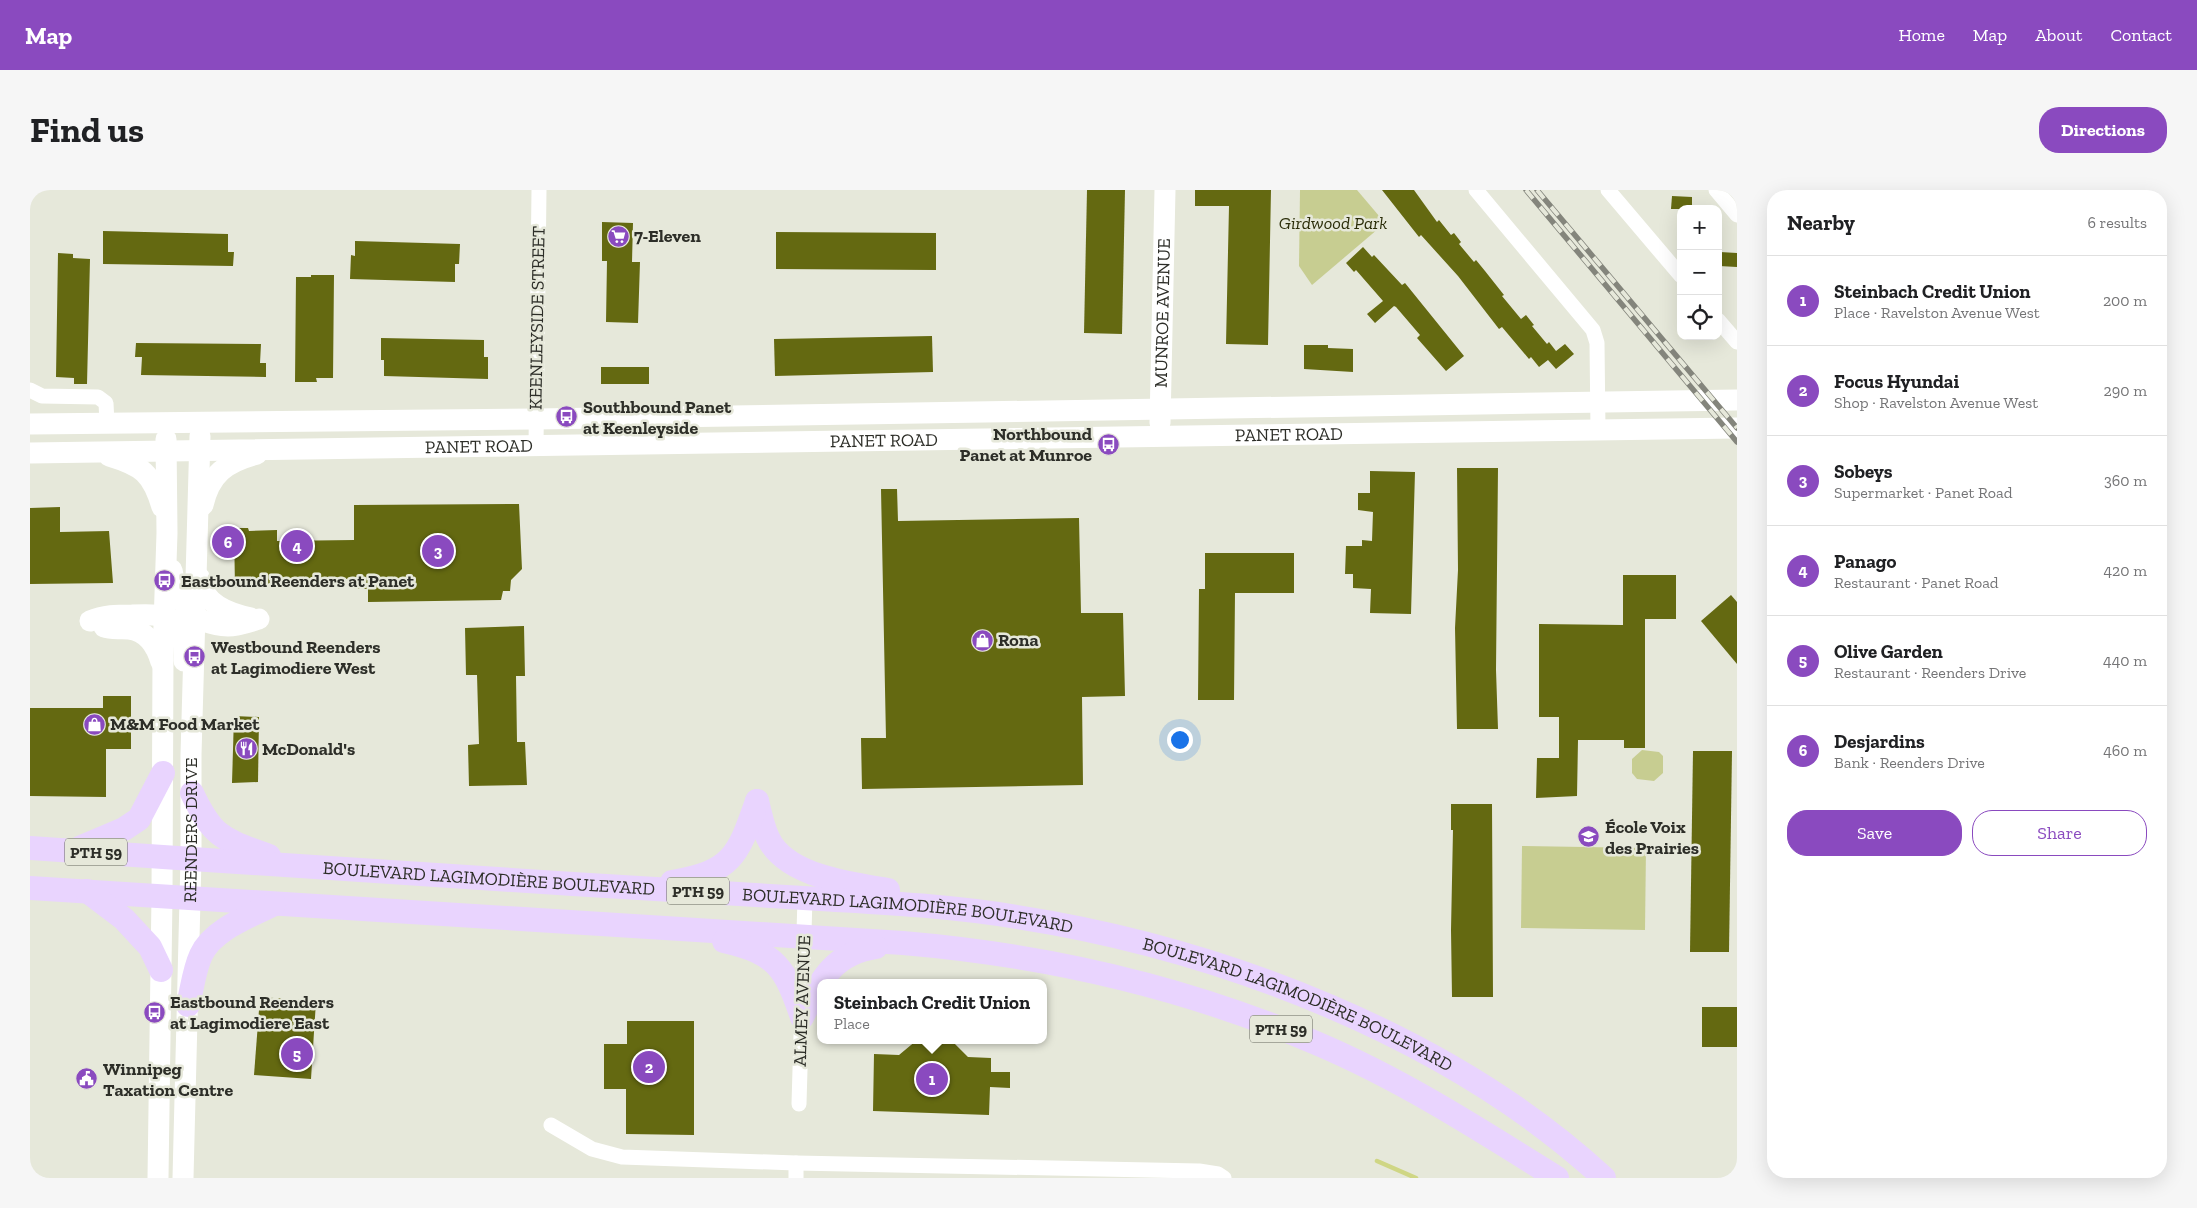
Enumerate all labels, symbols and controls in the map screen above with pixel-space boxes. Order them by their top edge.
text: Map [25,21,72,50]
text: Home [1898,24,1945,46]
text: Map [1973,24,2007,46]
text: About [2035,24,2082,46]
text: Contact [2110,24,2172,46]
button: Directions [2039,107,2167,153]
text: Find us [30,109,144,151]
map controls [1677,205,1722,340]
button: + [1677,205,1722,250]
text: Nearby [1787,210,1855,235]
park label: Girdwood Park [1279,212,1387,234]
text: 6 results [2087,213,2147,232]
supermarket icon: 7-Eleven [606,224,630,248]
place label: 7-Eleven [634,225,701,247]
street label: KEENLEYSIDE STREET [524,226,550,410]
street label: MUNROE AVENUE [1150,238,1175,388]
button: − [1677,250,1722,295]
text: Steinbach Credit Union [1834,280,2031,303]
text: 1 [1800,291,1806,310]
text: 200 m [2103,291,2147,310]
button: locate [1677,295,1722,340]
text: Place · Ravelston Avenue West [1834,303,2040,322]
text: Focus Hyundai [1834,370,1959,393]
text: 2 [1799,381,1807,400]
text: 290 m [2104,381,2147,400]
text: Shop · Ravelston Avenue West [1834,393,2038,412]
place label: Southbound Panet at Keenleyside [583,396,732,439]
bus stop icon: Southbound Panet at Keenleyside [555,405,579,429]
place label: Northbound Panet at Munroe [960,423,1093,466]
street label: PANET ROAD [1235,423,1343,446]
street label: PANET ROAD [830,429,938,452]
bus stop icon: Northbound Panet at Munroe [1096,432,1120,456]
street label: PANET ROAD [425,435,533,458]
text: Sobeys [1834,460,1892,483]
text: 3 [1799,471,1807,490]
text: 360 m [2104,471,2147,490]
text: Supermarket · Panet Road [1834,483,2012,502]
pin: 6 [212,523,244,561]
pin: 4 [281,527,313,565]
pin: 3 [422,532,454,570]
text: Panago [1834,550,1896,573]
text: 4 [1798,561,1808,580]
text: 420 m [2103,561,2147,580]
bus stop icon: Eastbound Reenders at Panet [153,569,177,593]
place label: Eastbound Reenders at Panet [181,570,415,592]
text: Restaurant · Panet Road [1834,573,1999,592]
shop icon: Rona [970,628,994,652]
place label: Rona [998,629,1039,651]
place label: Westbound Reenders at Lagimodiere West [211,636,381,679]
text: Olive Garden [1834,640,1943,663]
bus stop icon: Westbound Reenders at Lagimodiere West [183,645,207,669]
text: 5 [1799,651,1807,670]
text: 440 m [2103,651,2147,670]
text: Restaurant · Reenders Drive [1834,663,2026,682]
shop icon: M&M Food Market [82,712,106,736]
place label: M&M Food Market [110,713,260,735]
your location [1167,727,1193,753]
text: Desjardins [1834,730,1925,753]
restaurant icon: McDonald's [234,737,258,761]
place label: McDonald's [262,738,355,760]
text: 6 [1799,741,1807,760]
text: 460 m [2103,741,2147,760]
text: Bank · Reenders Drive [1834,753,1985,772]
street label: REENDERS DRIVE [179,758,202,903]
button: Save [1787,810,1962,856]
button: Share [1972,810,2147,856]
place label: École Voix des Prairies [1605,816,1699,859]
school or university icon: École Voix des Prairies [1577,825,1601,849]
road number: PTH 59 [65,839,127,866]
street label: BOULEVARD LAGIMODIÈRE BOULEVARD [322,857,656,900]
road number: PTH 59 [667,878,729,904]
street label: BOULEVARD LAGIMODIÈRE BOULEVARD [741,883,1075,938]
street label: BOULEVARD LAGIMODIÈRE BOULEVARD [1140,932,1457,1076]
street label: ALMEY AVENUE [789,935,815,1067]
popup [817,979,1047,1044]
place label: Eastbound Reenders at Lagimodiere East [170,991,334,1034]
text: Steinbach Credit Union [834,991,1030,1014]
bus stop icon: Eastbound Reenders at Lagimodiere East [142,1000,166,1024]
text: Place [834,1014,870,1033]
road number: PTH 59 [1250,1016,1312,1042]
pin: 5 [281,1035,313,1073]
pin: 2 [633,1048,665,1086]
place label: Winnipeg Taxation Centre [103,1058,233,1101]
pin: 1 [916,1060,948,1098]
public building icon: Winnipeg Taxation Centre [75,1067,99,1091]

